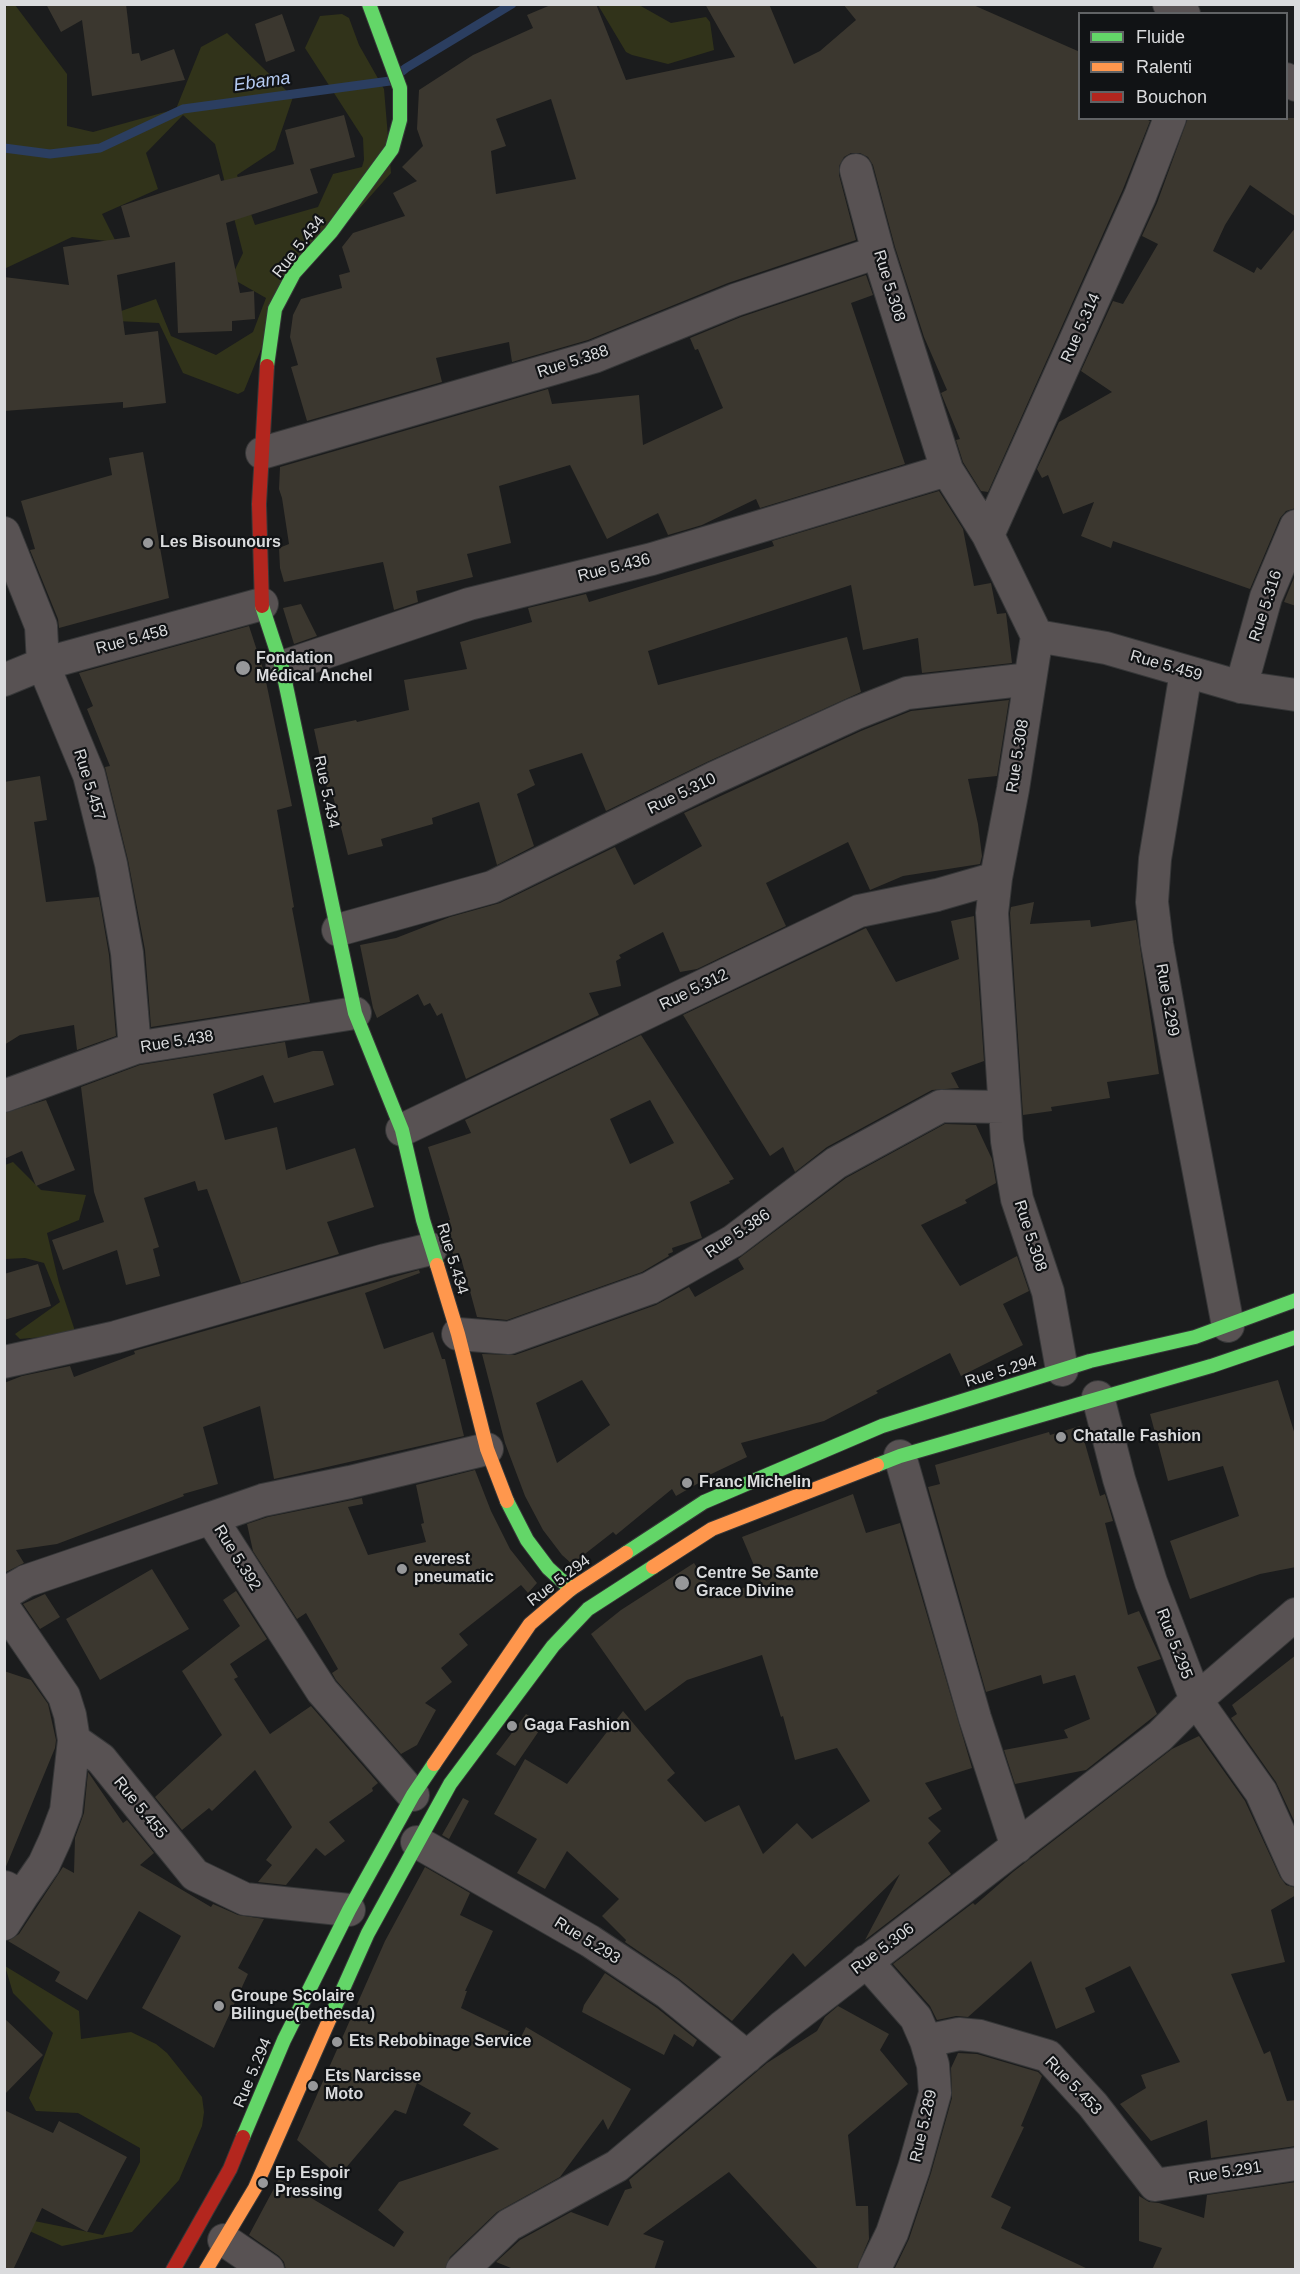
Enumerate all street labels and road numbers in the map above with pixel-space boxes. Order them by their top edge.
street label: Rue 5.434 [269,212,329,282]
street label: Rue 5.308 [869,248,909,324]
street label: Rue 5.314 [1057,290,1105,366]
street label: Rue 5.388 [535,341,611,383]
street label: Rue 5.436 [576,550,652,586]
street label: Rue 5.316 [1245,568,1287,644]
street label: Rue 5.458 [94,621,170,659]
street label: Rue 5.459 [1128,647,1204,685]
street label: Rue 5.308 [1003,718,1033,794]
street label: Rue 5.457 [69,747,109,823]
street label: Rue 5.434 [309,754,343,830]
street label: Rue 5.310 [645,769,719,819]
street label: Rue 5.299 [1151,962,1183,1038]
street label: Rue 5.312 [657,965,731,1015]
street label: Rue 5.438 [139,1027,215,1057]
street label: Rue 5.308 [1009,1198,1051,1274]
street label: Rue 5.386 [702,1205,774,1263]
street label: Rue 5.434 [432,1221,472,1297]
street label: Rue 5.294 [963,1352,1039,1392]
street label: Rue 5.392 [209,1522,265,1594]
street label: Rue 5.294 [524,1551,594,1611]
street label: Rue 5.295 [1152,1606,1196,1682]
street label: Rue 5.455 [109,1773,171,1843]
street label: Rue 5.293 [551,1913,623,1969]
street label: Rue 5.306 [848,1919,918,1979]
street label: Rue 5.294 [230,2035,276,2111]
street label: Rue 5.453 [1040,2053,1106,2119]
street label: Rue 5.289 [906,2088,942,2164]
street label: Rue 5.291 [1187,2158,1263,2188]

